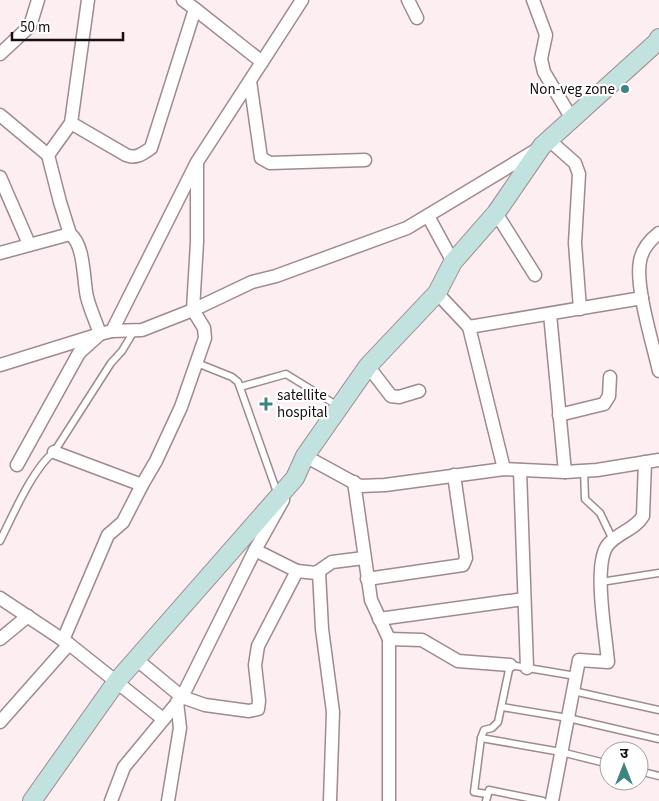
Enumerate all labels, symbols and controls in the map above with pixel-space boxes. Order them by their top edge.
scale bar [12,10,124,42]
text: 50 m [20,17,50,38]
place label: Non-veg zone [530,79,615,100]
marker: Non-veg zone [619,83,631,95]
place label: satellite hospital [277,385,328,423]
marker: satellite hospital [259,397,273,411]
north arrow [599,741,649,791]
text: उ [620,744,629,764]

